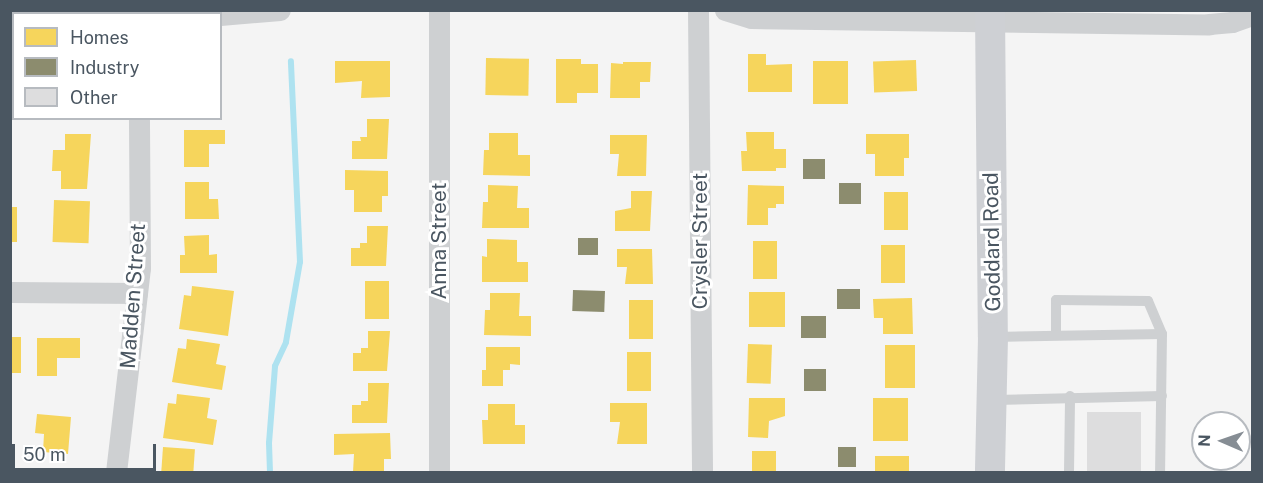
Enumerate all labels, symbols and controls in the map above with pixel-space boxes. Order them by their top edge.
legend [12,12,222,120]
text: Homes [70,27,129,48]
text: Industry [70,57,139,78]
text: Other [70,87,118,108]
street label: Goddard Road [978,172,1006,312]
street label: Crysler Street [687,173,713,309]
street label: Anna Street [426,182,452,300]
street label: Madden Street [115,222,151,370]
north arrow [1191,411,1251,471]
scale bar [15,432,159,470]
text: N [1195,434,1214,447]
text: 50 m [23,444,66,465]

